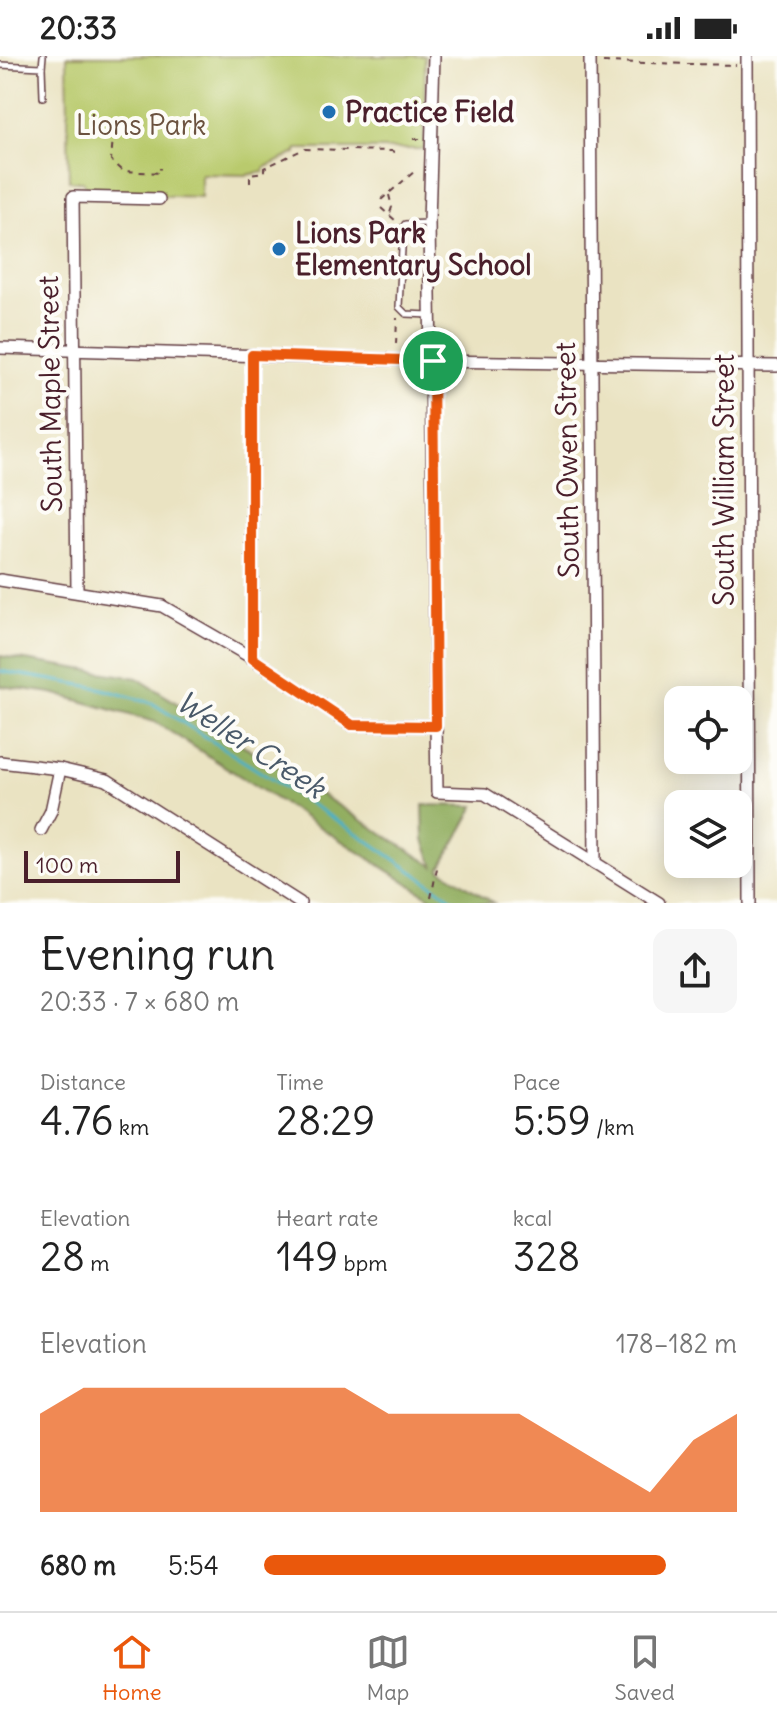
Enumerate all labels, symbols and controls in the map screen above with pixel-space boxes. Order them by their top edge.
text: 20:33 [40,9,117,47]
place label: Practice Field [345,94,515,130]
marker: Practice Field [320,103,338,121]
park label: Lions Park [76,107,206,143]
place label: Lions Park Elementary School [295,215,532,283]
marker: Lions Park Elementary School [270,240,288,258]
street label: South Maple Street [30,275,70,513]
pin [399,327,467,395]
icon: arrive [411,339,455,383]
street label: South Owen Street [547,342,587,578]
street label: South William Street [706,354,742,606]
water label: Weller Creek [169,682,334,807]
map controls [664,686,752,878]
button: locate [664,686,752,774]
button: layers [664,790,752,878]
scale bar [24,847,180,883]
text: 100 m [36,851,98,879]
text: Evening run [40,927,275,982]
button: share [653,929,737,1013]
text: 20:33 · 7 × 680 m [40,985,239,1018]
text: Distance [40,1068,126,1096]
text: Time [276,1068,324,1096]
text: Pace [513,1068,560,1096]
text: 4.76 [40,1096,114,1146]
text: 28:29 [276,1096,375,1146]
text: 5:59 [513,1096,591,1146]
text: km [114,1113,149,1141]
text: /km [591,1113,634,1141]
text: Elevation [40,1204,130,1232]
text: Heart rate [276,1204,378,1232]
text: kcal [513,1204,552,1232]
text: 28 [40,1232,85,1282]
text: 149 [276,1232,338,1282]
text: 328 [513,1232,580,1282]
text: m [85,1249,110,1277]
text: bpm [338,1249,388,1277]
text: Elevation [40,1327,147,1360]
text: 178–182 m [616,1327,737,1360]
text: 680 m [40,1549,116,1582]
text: 5:54 [168,1549,219,1582]
tab: Home [102,1630,162,1706]
tab: Map [366,1630,410,1706]
tab: Saved [614,1630,675,1706]

